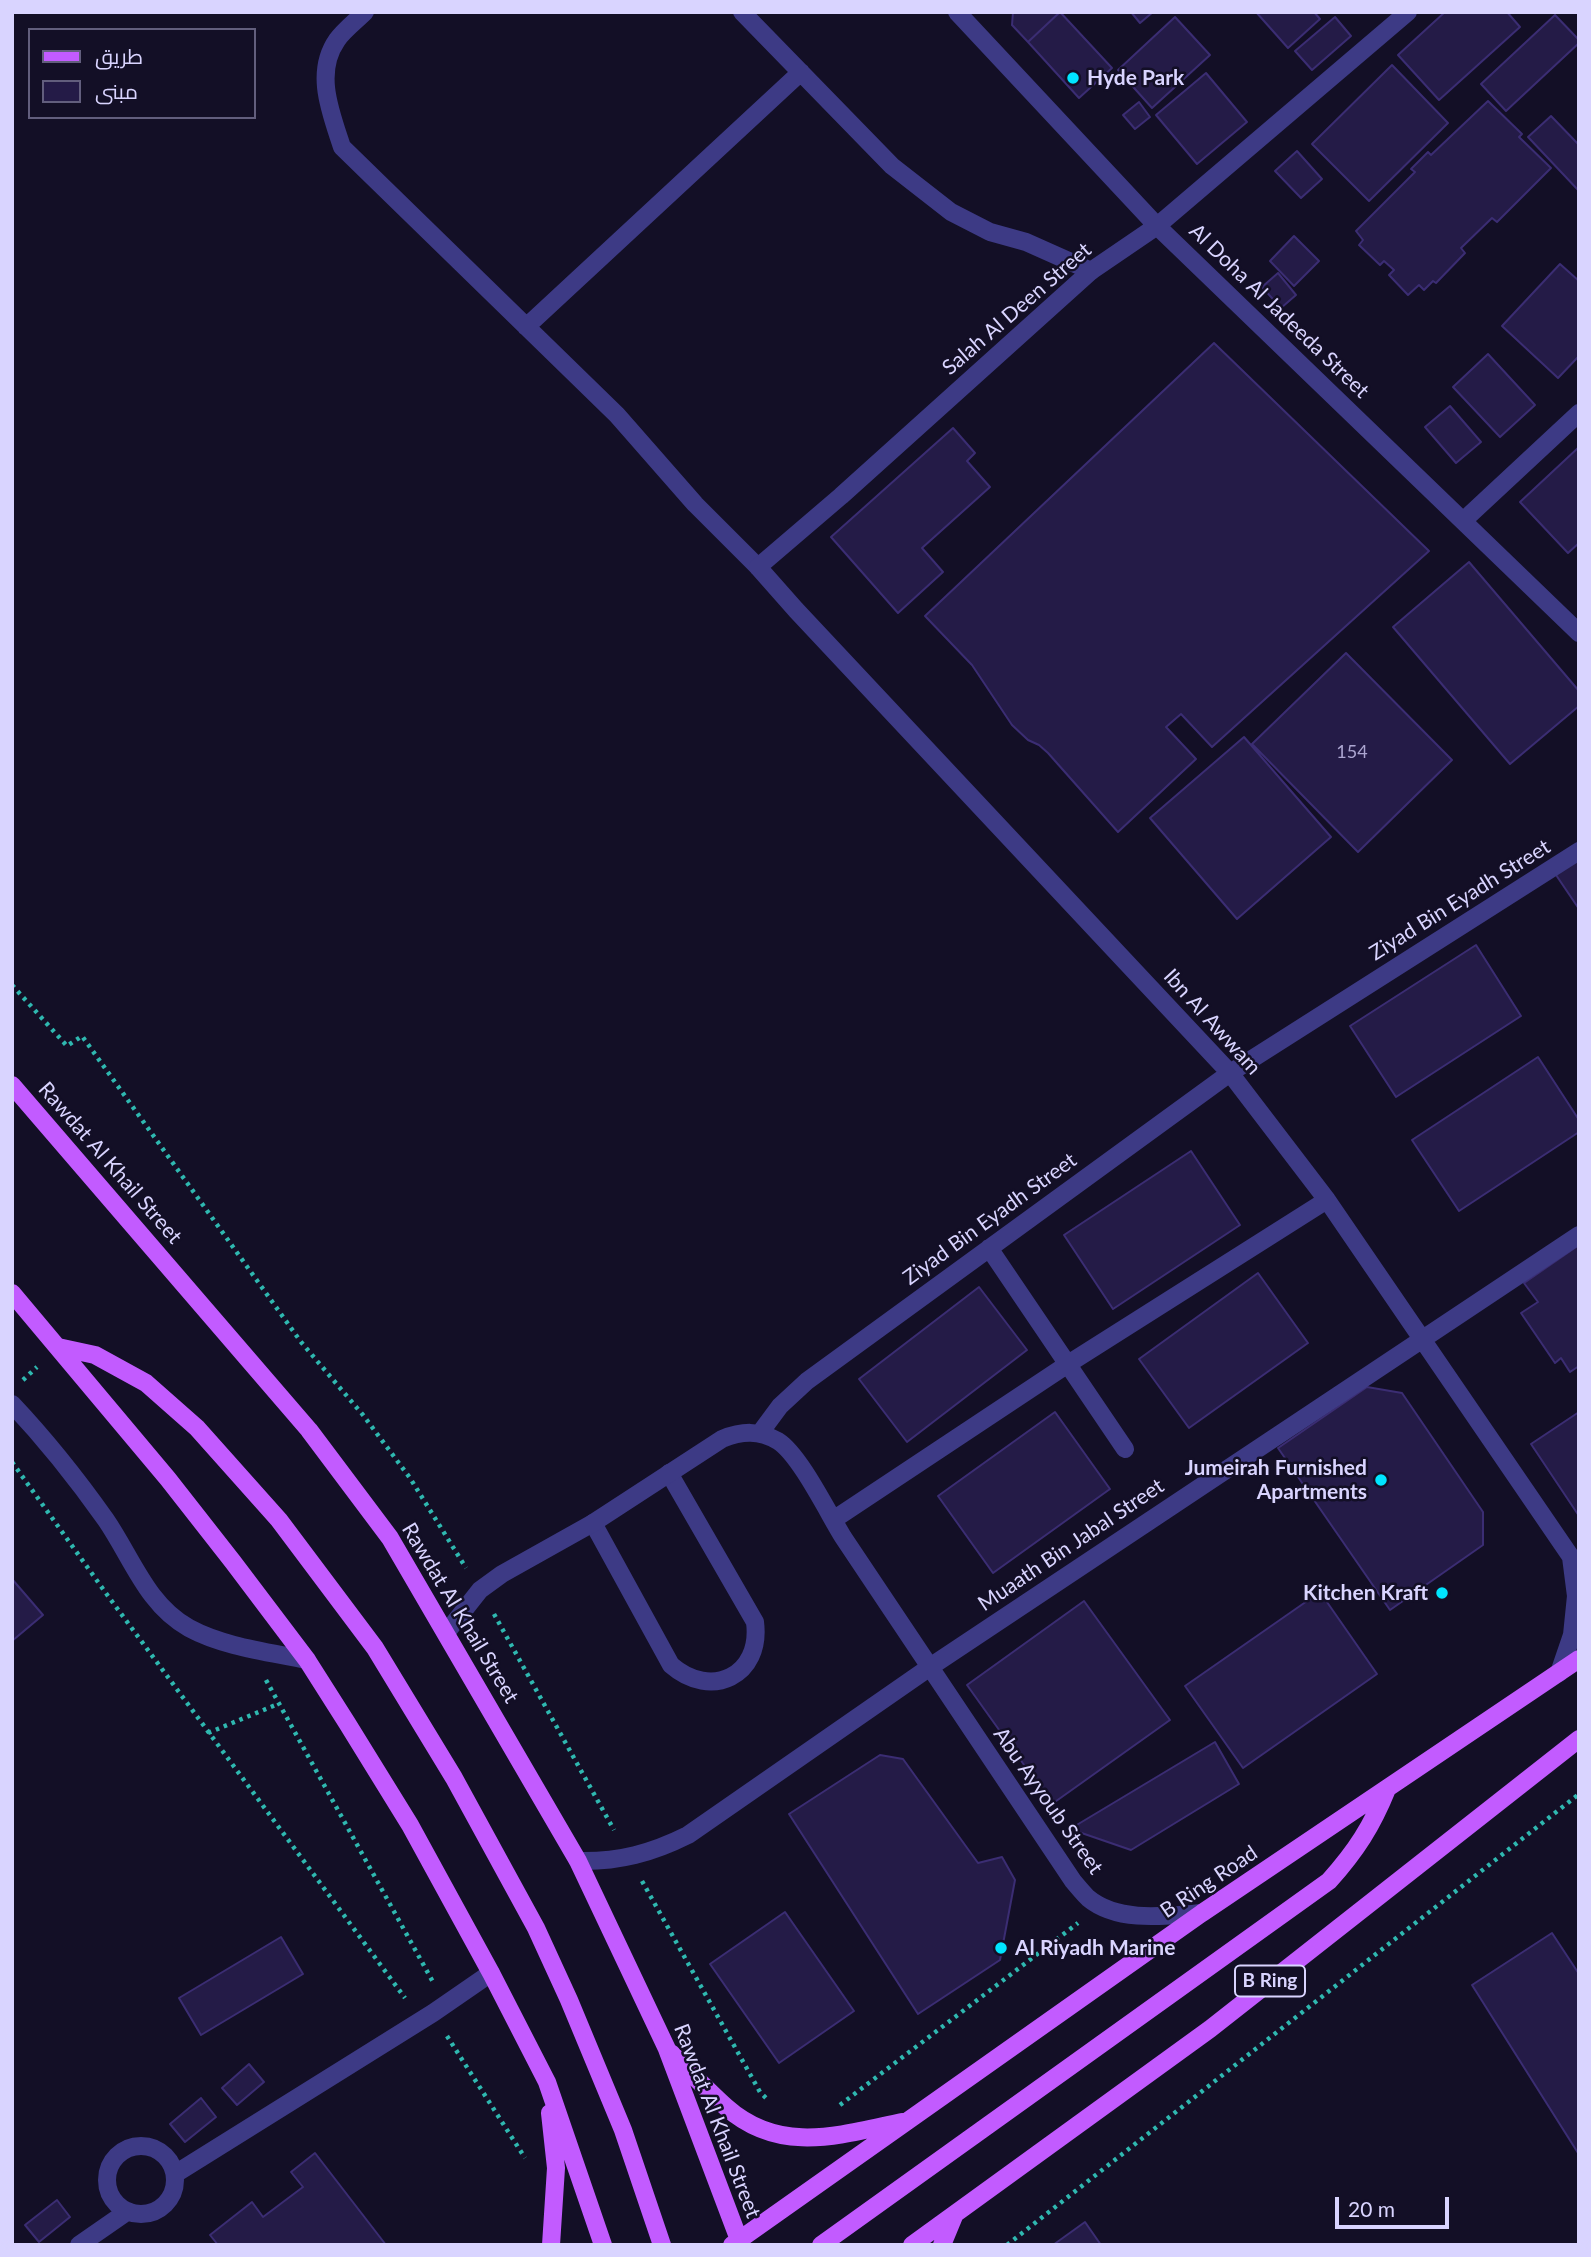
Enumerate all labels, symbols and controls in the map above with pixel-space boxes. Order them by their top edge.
legend [28,28,256,119]
text: طريق [95,43,143,68]
place label: Hyde Park [1087,65,1184,91]
marker: Hyde Park [1065,70,1081,86]
text: مبنى [95,78,138,103]
street label: Al Doha Al Jadeeda Street [1184,219,1374,403]
street label: Salah Al Deen Street [937,237,1097,381]
house number: 154 [1336,741,1368,763]
street label: Ziyad Bin Eyadh Street [1365,834,1555,966]
street label: Ibn Al Awwam [1158,964,1266,1080]
street label: Rawdat Al Khail Street [33,1077,187,1249]
street label: Ziyad Bin Eyadh Street [898,1148,1082,1290]
place label: Jumeirah Furnished Apartments [1185,1455,1367,1505]
marker: Jumeirah Furnished Apartments [1373,1472,1389,1488]
street label: Muaath Bin Jabal Street [973,1473,1169,1617]
street label: Rawdat Al Khail Street [396,1518,524,1708]
place label: Kitchen Kraft [1303,1580,1428,1606]
marker: Kitchen Kraft [1434,1585,1450,1601]
street label: Abu Ayyoub Street [988,1723,1108,1879]
street label: B Ring Road [1156,1840,1262,1924]
place label: Al Riyadh Marine [1015,1935,1175,1961]
marker: Al Riyadh Marine [993,1940,1009,1956]
road number: B Ring [1235,1966,1305,1996]
street label: Rawdat Al Khail Street [668,2020,766,2222]
scale bar [1339,2184,1453,2228]
text: 20 m [1348,2196,1395,2221]

